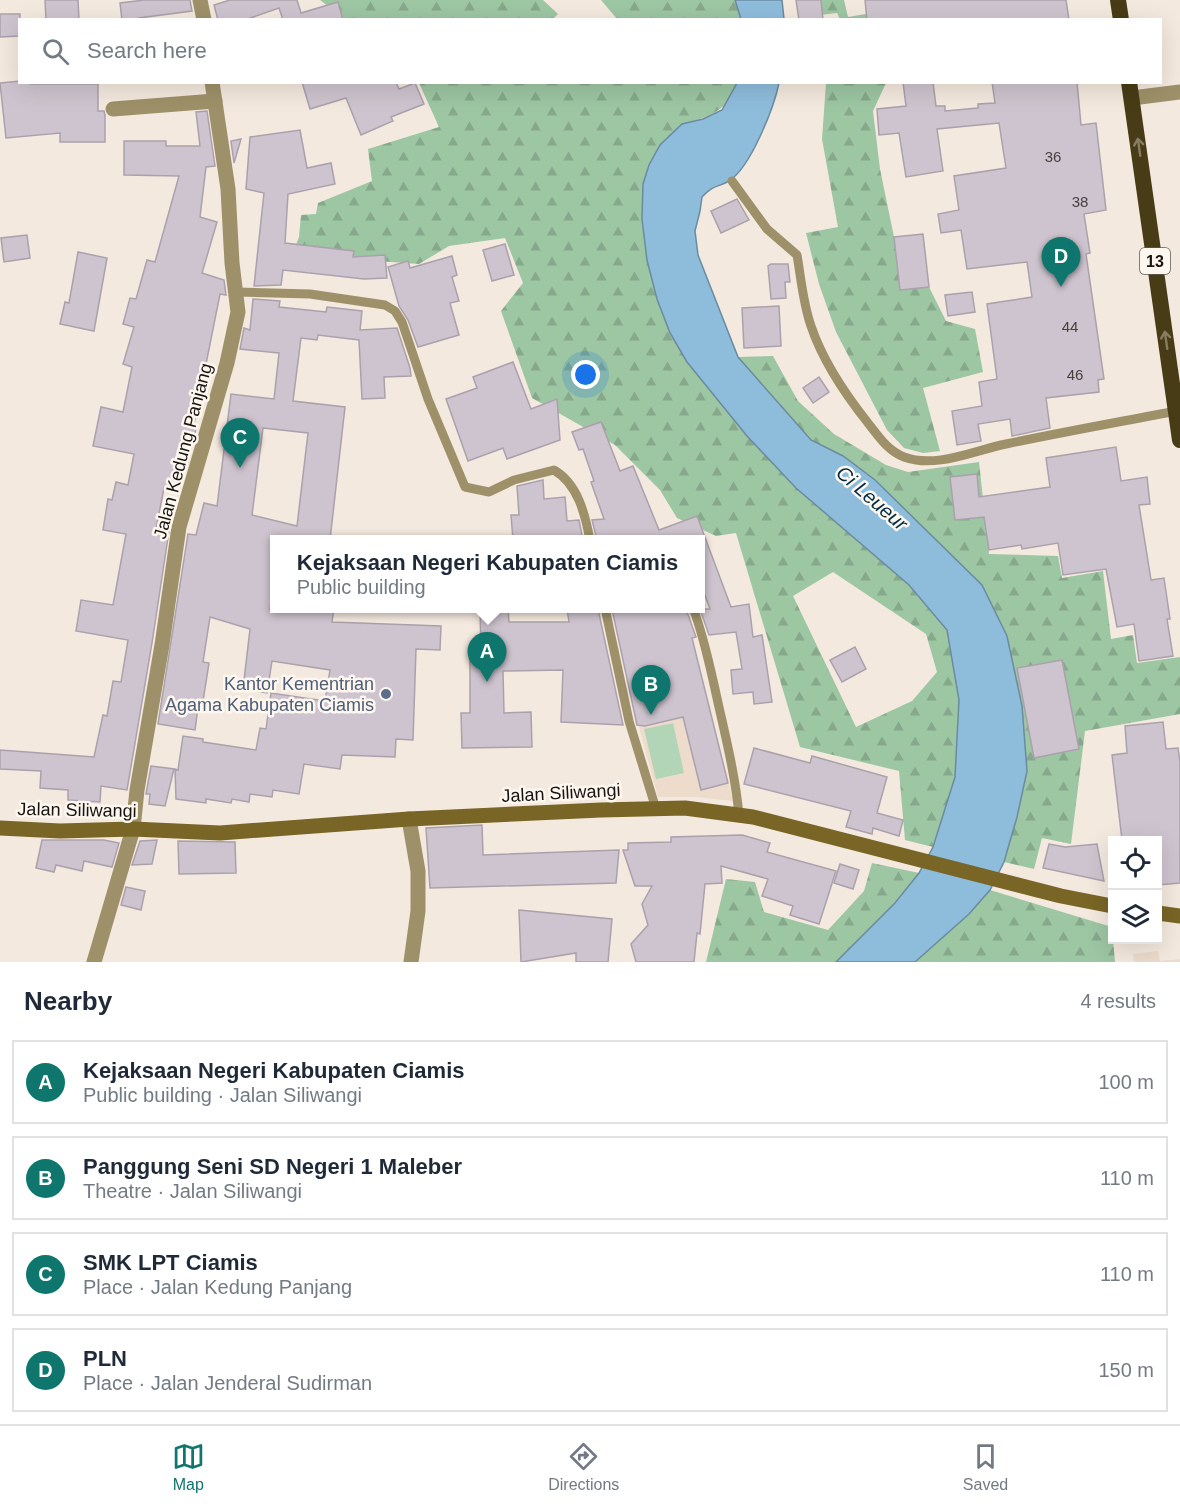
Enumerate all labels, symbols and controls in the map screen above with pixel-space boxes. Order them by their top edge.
search box [18,18,1162,84]
icon: search [39,35,72,68]
text: Search here [87,38,207,63]
one-way arrow [1133,138,1144,157]
house number: 36 [1045,148,1061,165]
house number: 38 [1072,193,1088,210]
pin: D [1042,238,1080,287]
road number: 13 [1140,248,1170,274]
house number: 44 [1062,318,1078,335]
one-way arrow [1160,331,1171,351]
your location [571,360,600,389]
street label: Jalan Kedung Panjang [150,361,216,541]
house number: 46 [1067,366,1083,383]
pin: C [220,418,260,468]
water label: Ci Leueur [832,461,913,536]
popup [270,535,705,613]
text: Kejaksaan Negeri Kabupaten Ciamis [297,550,678,575]
text: Public building [297,576,426,598]
pin: A [468,632,506,682]
pin: B [632,666,670,715]
place label: Kantor Kementrian Agama Kabupaten Ciamis [165,674,374,715]
marker: Kantor Kementrian Agama Kabupaten Ciamis [379,687,393,701]
street label: Jalan Siliwangi [501,780,621,806]
street label: Jalan Siliwangi [17,799,137,821]
map controls [1108,836,1162,944]
button: locate [1108,836,1162,890]
button: layers [1108,890,1162,944]
text: Nearby [24,986,112,1016]
text: 4 results [1080,990,1156,1012]
text: Kejaksaan Negeri Kabupaten Ciamis [83,1058,464,1083]
text: A [38,1071,53,1093]
text: 100 m [1098,1071,1154,1093]
text: Public building · Jalan Siliwangi [83,1084,362,1106]
text: Panggung Seni SD Negeri 1 Maleber [83,1154,462,1179]
text: B [38,1167,53,1189]
text: 110 m [1100,1167,1154,1189]
text: Theatre · Jalan Siliwangi [83,1180,302,1202]
text: SMK LPT Ciamis [83,1250,258,1275]
text: C [38,1263,53,1285]
text: 110 m [1100,1263,1154,1285]
text: Place · Jalan Kedung Panjang [83,1276,352,1298]
text: PLN [83,1346,127,1371]
text: D [38,1359,53,1381]
text: 150 m [1098,1359,1154,1381]
text: Place · Jalan Jenderal Sudirman [83,1372,372,1394]
tab: Map [172,1440,205,1494]
tab: Directions [548,1440,619,1494]
tab: Saved [963,1440,1008,1494]

